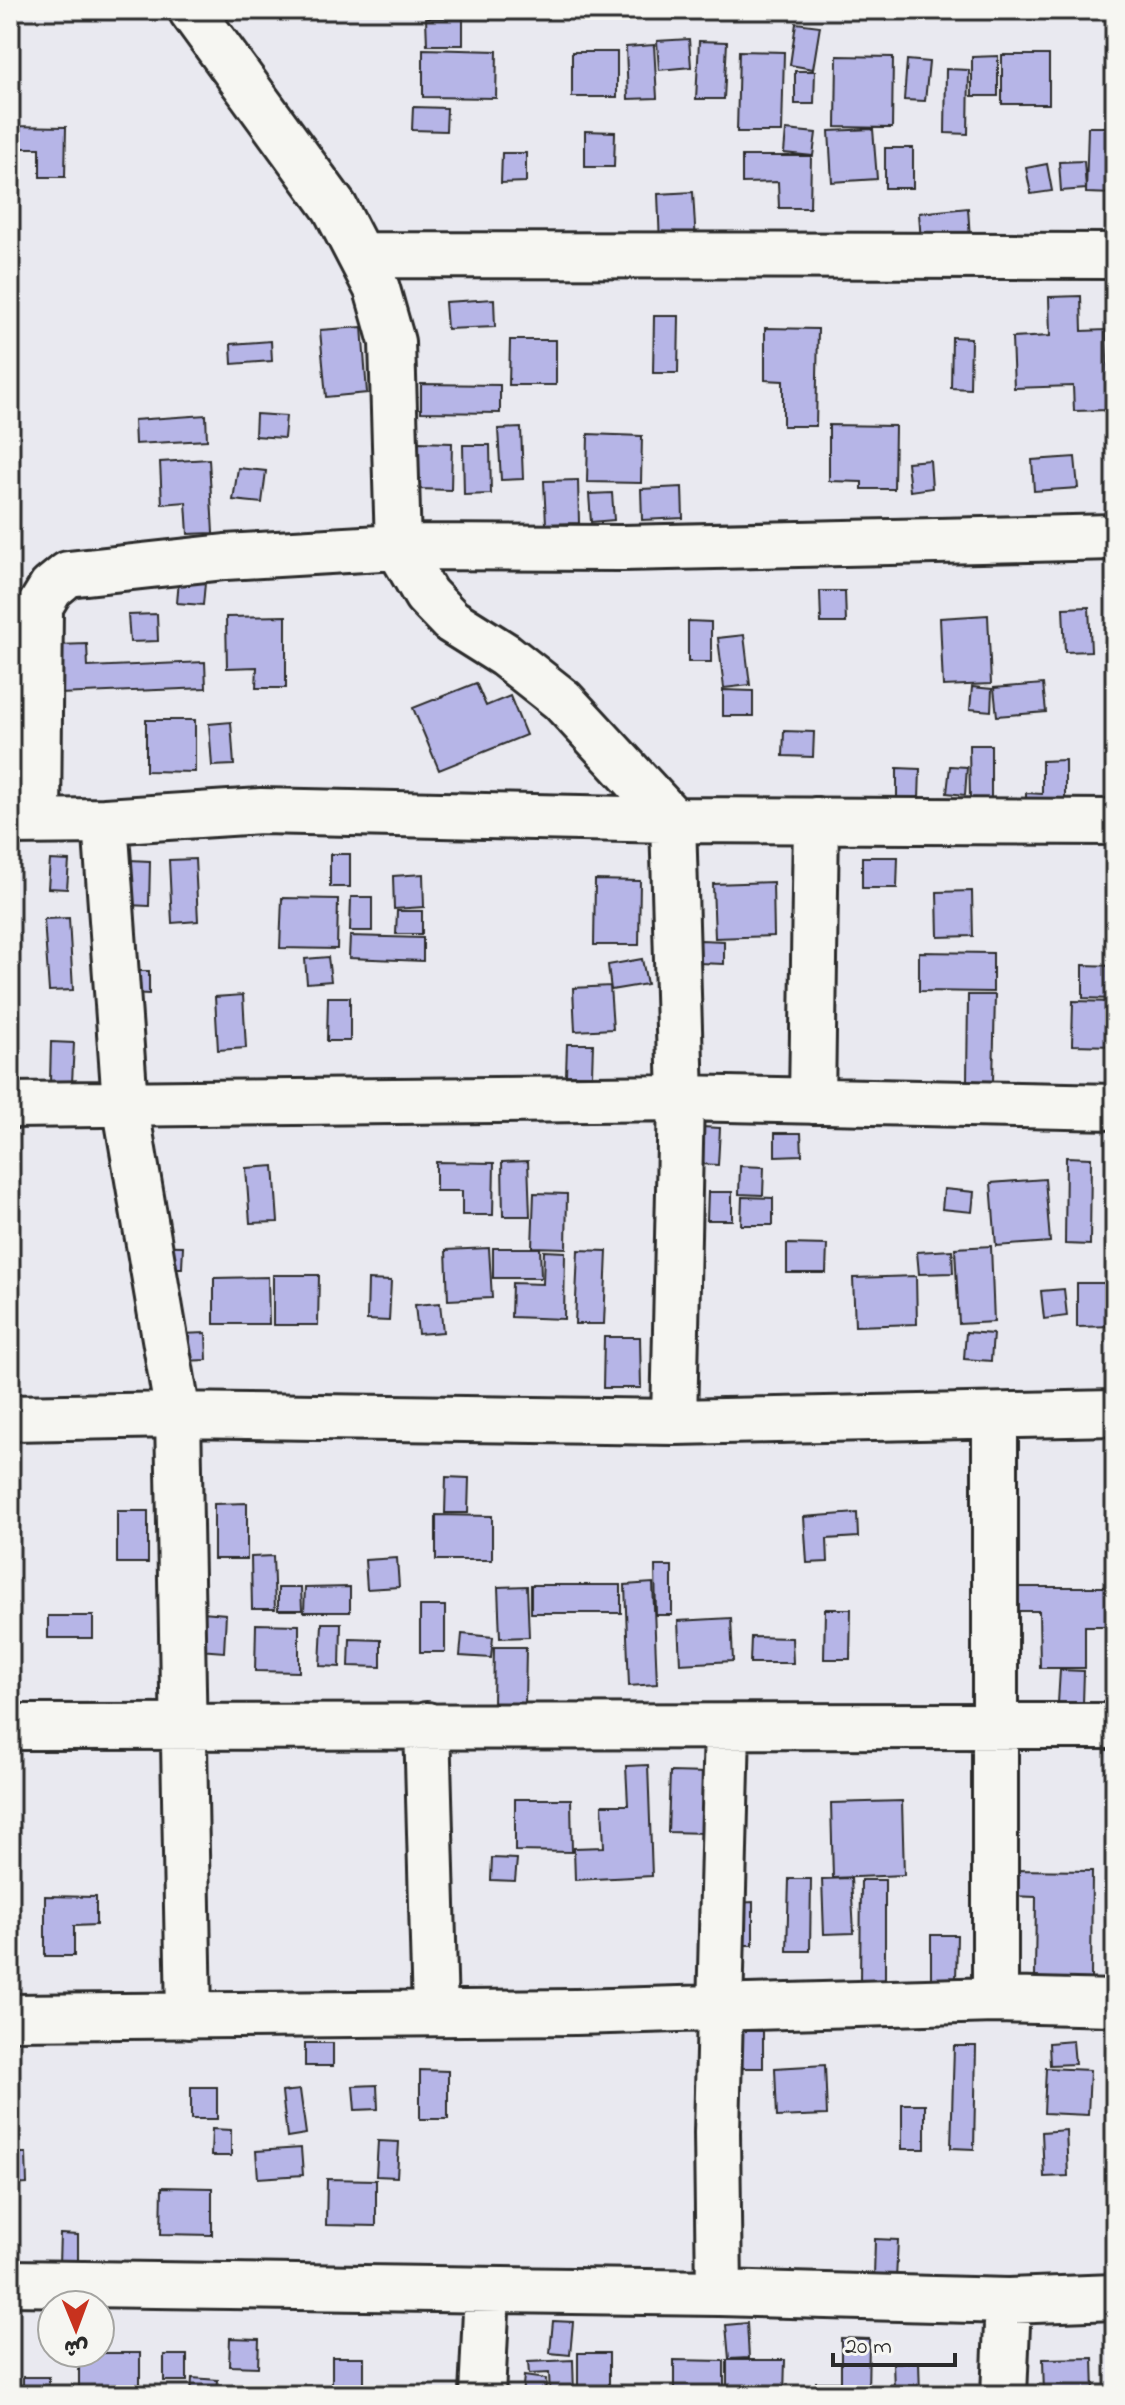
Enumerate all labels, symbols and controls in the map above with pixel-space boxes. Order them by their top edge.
north arrow [36,2289,116,2369]
scale bar [833,2317,955,2367]
text: ش [64,2330,89,2362]
text: 20 m [845,2330,892,2365]

